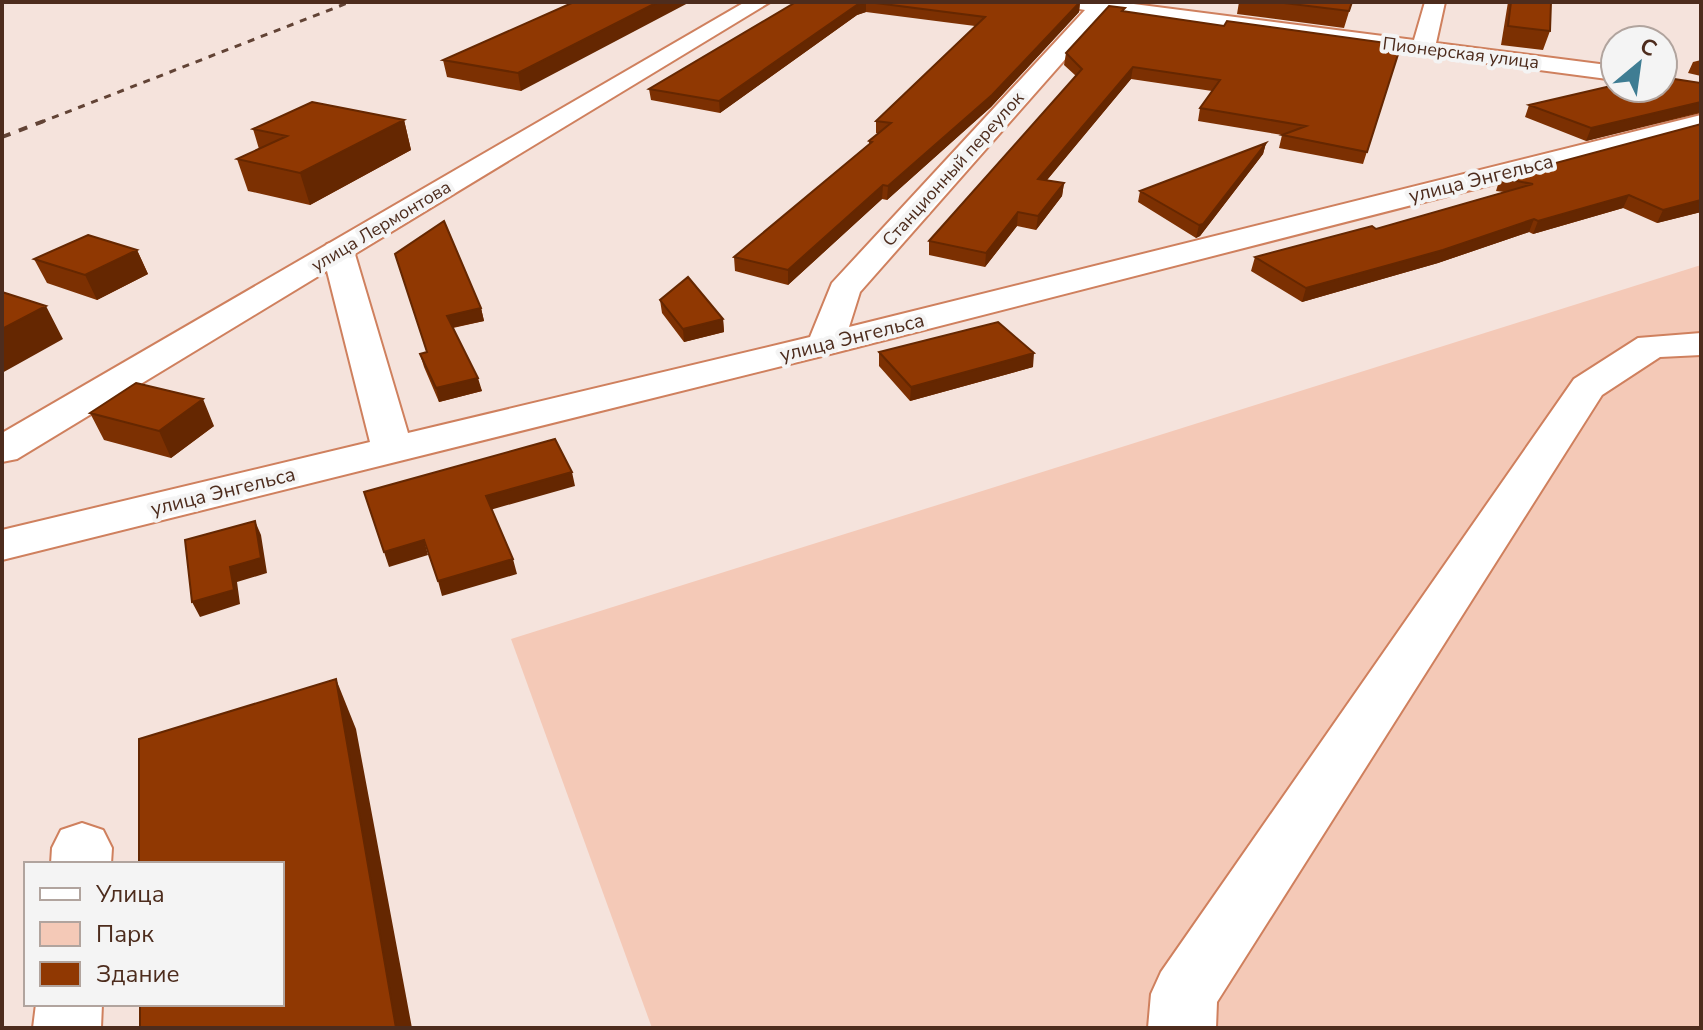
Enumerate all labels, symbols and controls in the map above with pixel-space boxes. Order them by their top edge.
north arrow [1599,24,1679,104]
street label: Пионерская улица [1381,31,1541,75]
text: С [1634,31,1662,64]
street label: Станционный переулок [877,86,1029,252]
street label: улица Энгельса [1406,147,1556,210]
street label: улица Лермонтова [307,175,455,277]
street label: улица Энгельса [777,306,927,369]
street label: улица Энгельса [148,460,298,523]
legend [24,862,284,1006]
text: Улица [95,878,165,910]
text: Парк [96,918,154,950]
text: Здание [96,958,180,990]

